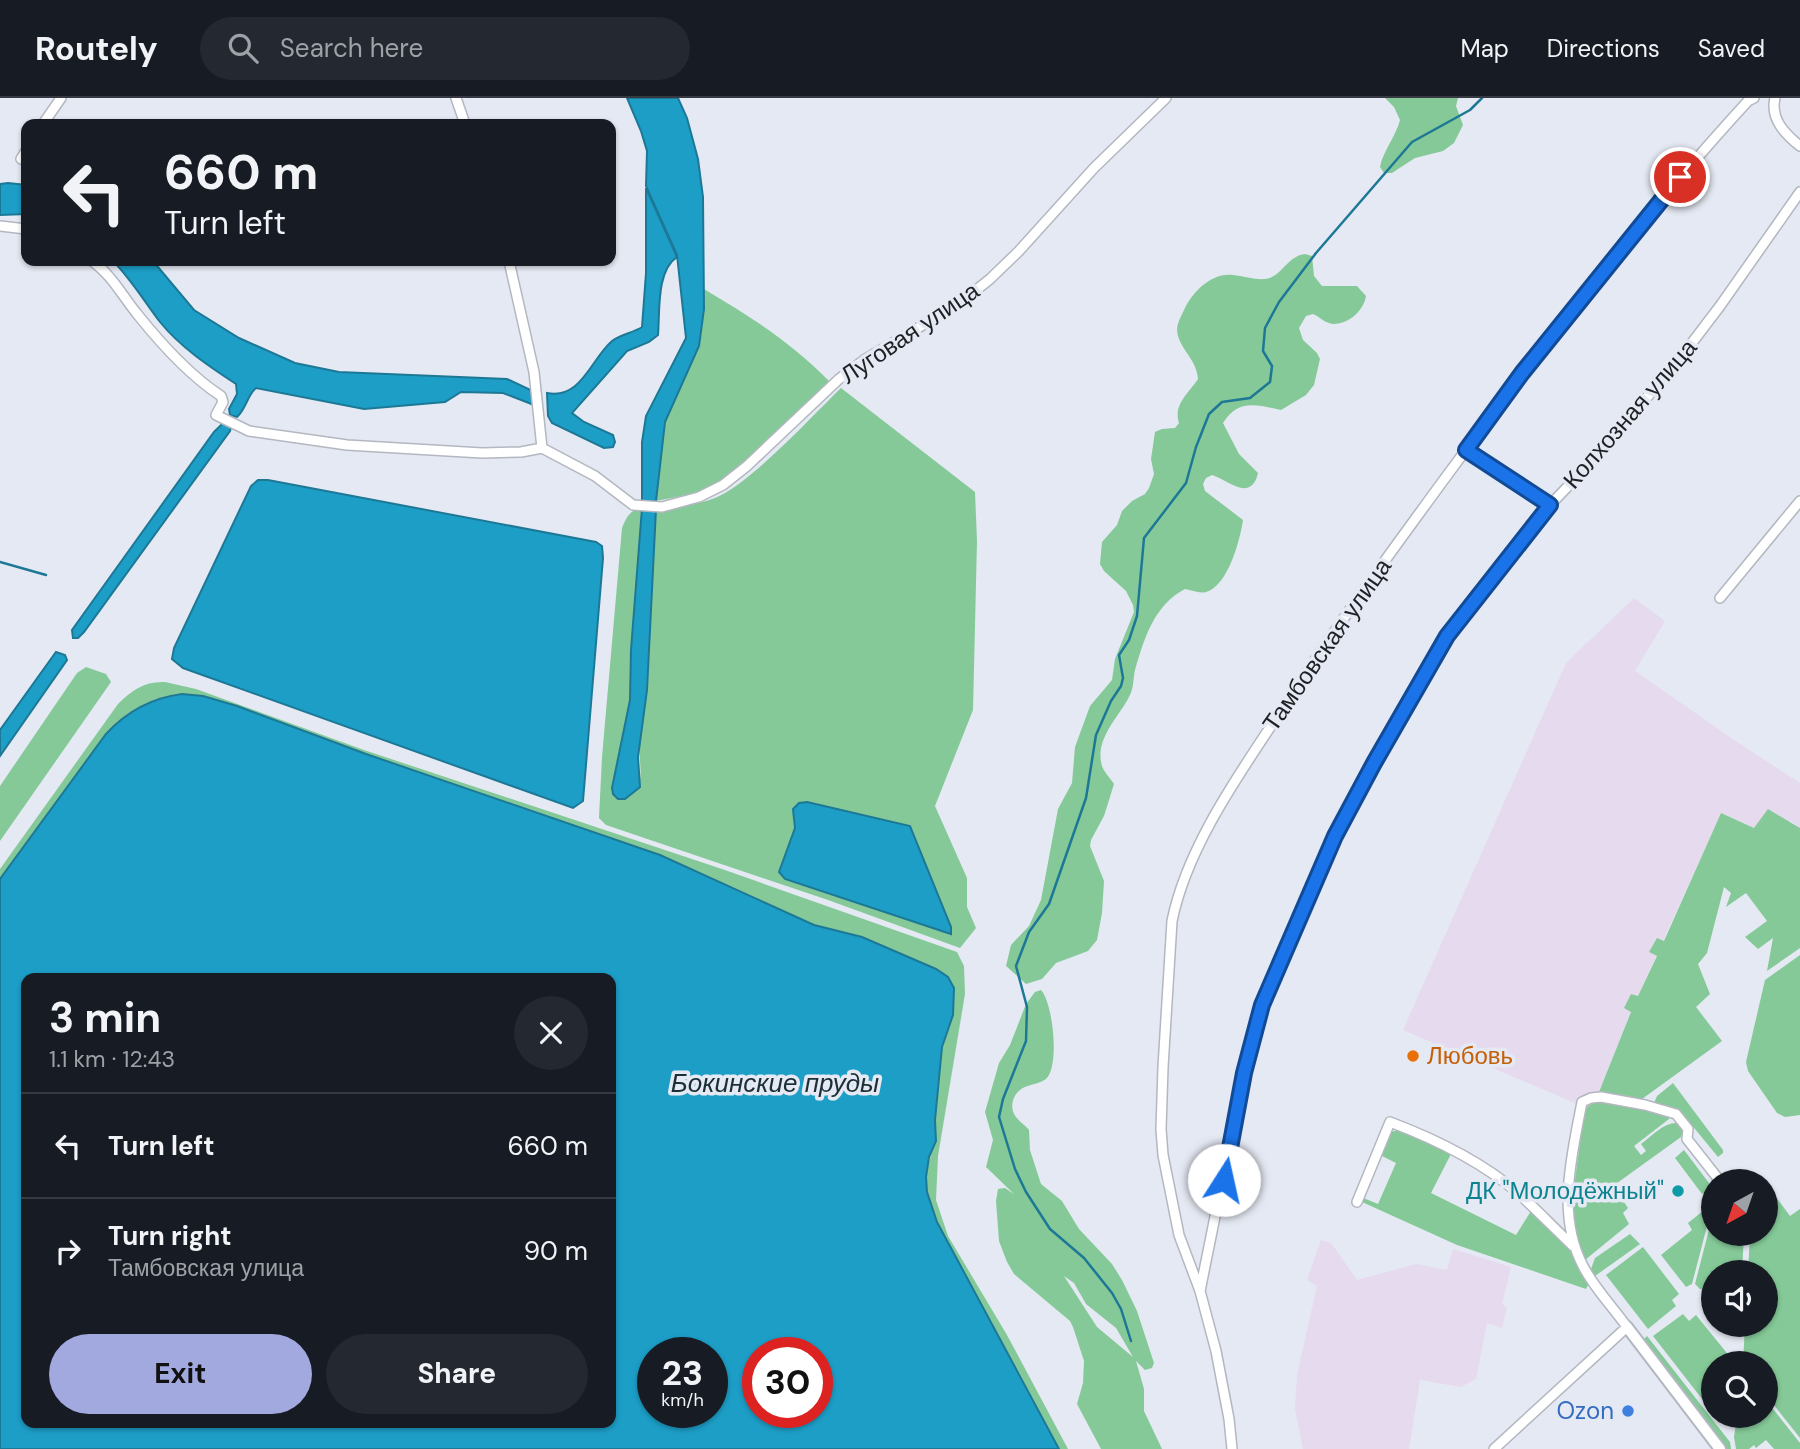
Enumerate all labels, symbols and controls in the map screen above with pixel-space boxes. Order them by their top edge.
search box [200,17,690,80]
text: Routely [35,27,158,70]
icon: search [224,29,262,67]
text: Search here [280,31,423,65]
text: Map [1461,33,1509,64]
text: Directions [1547,33,1660,64]
text: Saved [1698,33,1765,64]
text: 660 m [164,140,318,204]
icon: left [49,147,140,238]
pin [1650,147,1710,207]
icon: arrive [1661,158,1699,196]
text: Turn left [164,202,286,244]
street label: Луговая улица [834,274,986,390]
street label: Колхозная улица [1556,332,1704,495]
street label: Тамбовская улица [1255,552,1398,737]
text: 3 min [49,990,161,1045]
button: close [514,996,588,1070]
place label: Любовь [1427,1040,1513,1071]
text: 1.1 km · 12:43 [49,1044,175,1074]
marker: Любовь [1405,1048,1421,1064]
water label: Бокинские пруды [671,1066,879,1100]
icon: left [49,1127,87,1165]
text: Turn left [108,1129,215,1163]
text: 660 m [507,1129,588,1163]
position arrow [1187,1143,1261,1217]
north arrow [1701,1169,1778,1246]
map controls [1701,1169,1778,1428]
place label: ДК "Молодёжный" [1466,1175,1664,1206]
marker: ДК "Молодёжный" [1670,1183,1686,1199]
text: Turn right [108,1219,232,1253]
icon: right [49,1232,87,1270]
text: 90 m [524,1234,588,1268]
text: Тамбовская улица [108,1253,304,1283]
button: sound [1701,1260,1778,1337]
button: Exit [49,1334,312,1414]
button: Share [326,1334,588,1414]
speed limit sign: 30 [742,1337,833,1428]
text: 23 [662,1350,703,1396]
button: search [1701,1351,1778,1428]
text: km/h [661,1388,704,1412]
place label: Ozon [1556,1395,1614,1426]
marker: Ozon [1620,1403,1636,1419]

